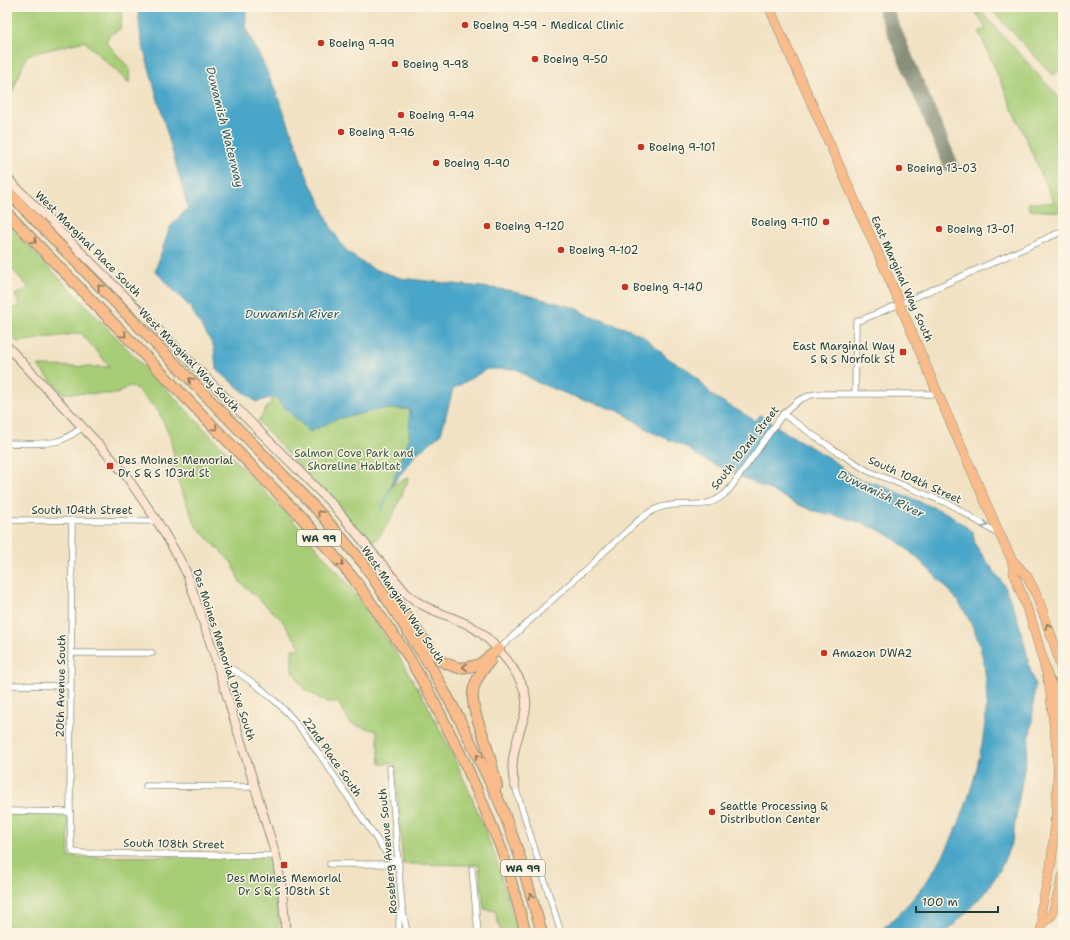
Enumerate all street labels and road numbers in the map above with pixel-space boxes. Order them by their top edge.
street label: West Marginal Place South [32,188,144,300]
street label: East Marginal Way South [867,214,937,345]
street label: West Marginal Way South [135,305,243,415]
street label: South 102nd Street [708,403,783,493]
street label: South 104th Street [866,453,964,507]
street label: South 104th Street [31,503,133,518]
road number: WA 99 [297,530,341,546]
street label: West Marginal Way South [358,543,448,667]
street label: Des Moines Memorial Drive South [189,567,259,743]
street label: 20th Avenue South [53,634,69,738]
street label: 22nd Place South [299,714,365,800]
street label: Roseberg Avenue South [375,788,401,914]
street label: South 108th Street [123,836,225,852]
road number: WA 99 [501,860,545,876]

